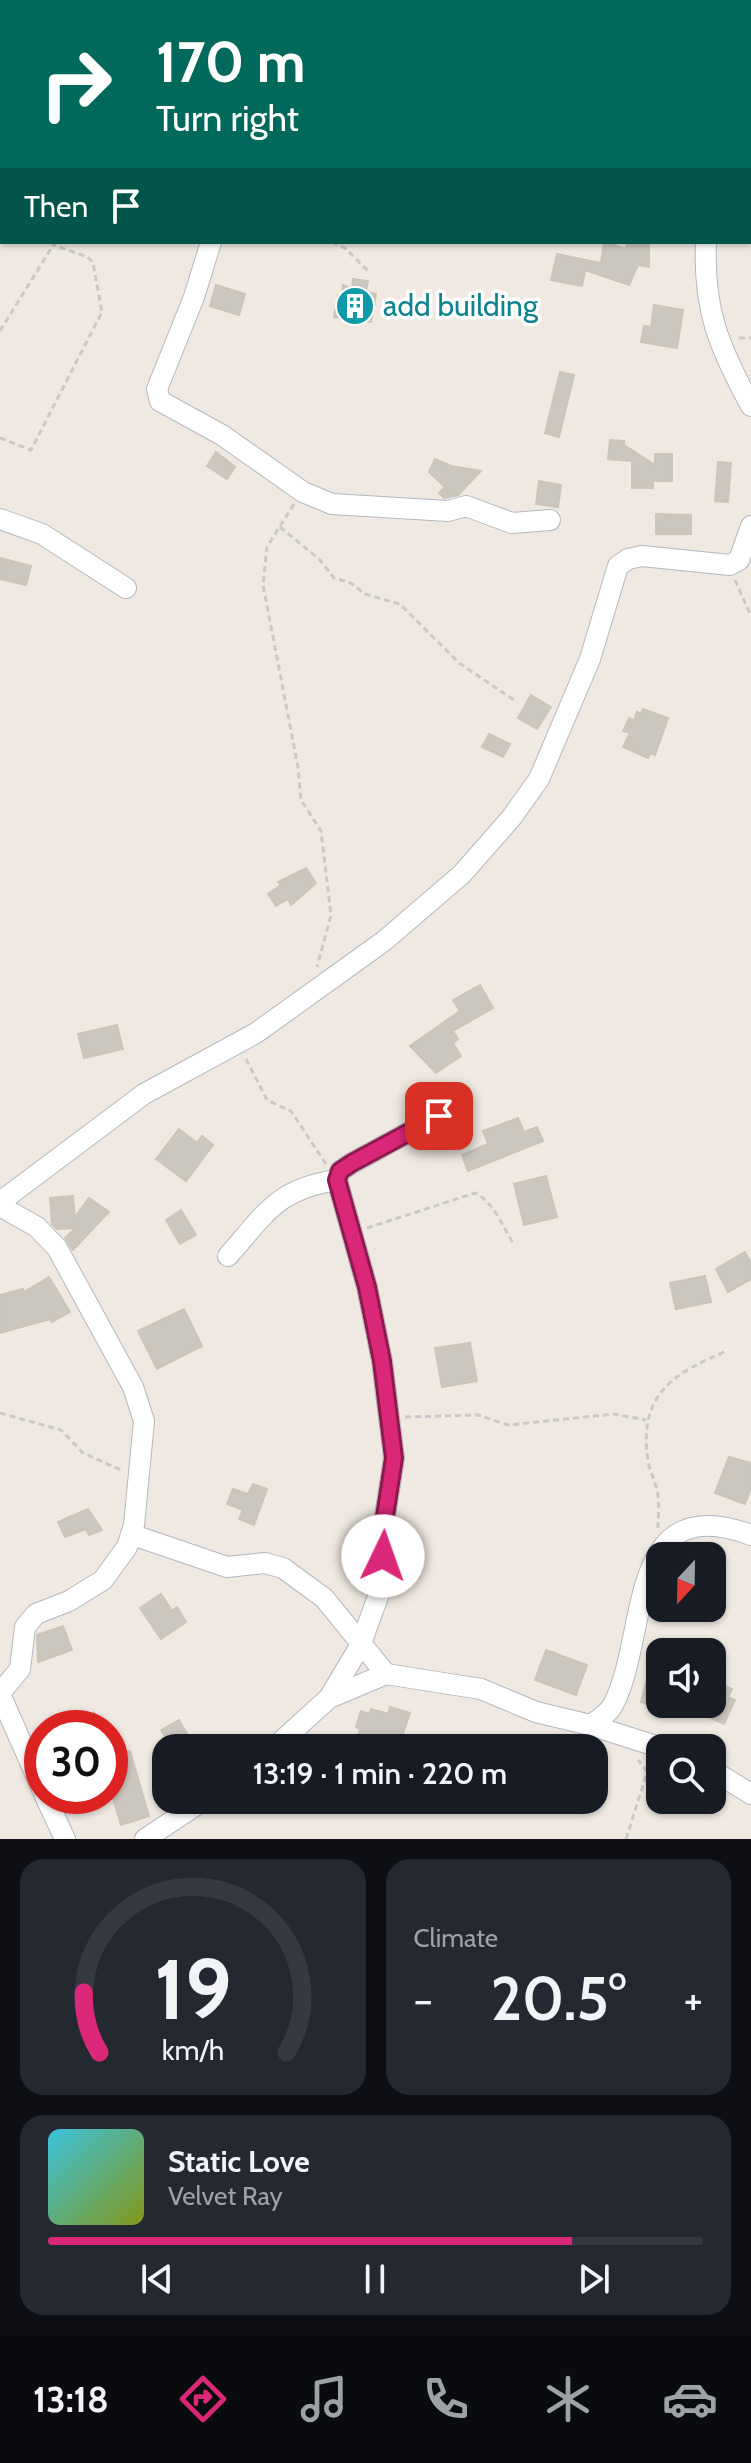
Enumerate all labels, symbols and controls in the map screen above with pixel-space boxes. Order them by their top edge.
text: 170 m [156,28,306,96]
icon: right [24,32,128,136]
text: Turn right [156,96,299,140]
icon: arrive [104,184,148,228]
text: Then [24,188,88,225]
building icon: add building [334,285,376,327]
place label: add building [383,287,539,324]
pin [405,1082,473,1150]
icon: arrive [417,1094,461,1138]
position arrow [341,1514,425,1598]
north arrow [646,1542,726,1622]
map controls [646,1542,726,1814]
button: sound [646,1638,726,1718]
speed limit sign: 30 [24,1710,128,1814]
button: search [646,1734,726,1814]
text: 13:19 · 1 min · 220 m [253,1755,507,1792]
text: Climate [414,1922,498,1954]
text: 19 [154,1939,231,2040]
text: 20.5° [490,1962,626,2035]
text: − [414,1973,433,2026]
text: + [684,1973,703,2026]
text: km/h [161,2032,224,2067]
text: Static Love [168,2143,310,2180]
text: Velvet Ray [168,2180,283,2212]
icon: previous [135,2257,179,2301]
icon: pause [353,2257,397,2301]
icon: next [572,2257,616,2301]
icon: directions [175,2371,231,2427]
icon: music [296,2371,352,2427]
icon: phone [418,2371,474,2427]
icon: climate [540,2371,596,2427]
icon: car [662,2371,718,2427]
text: 13:18 [33,2377,109,2421]

